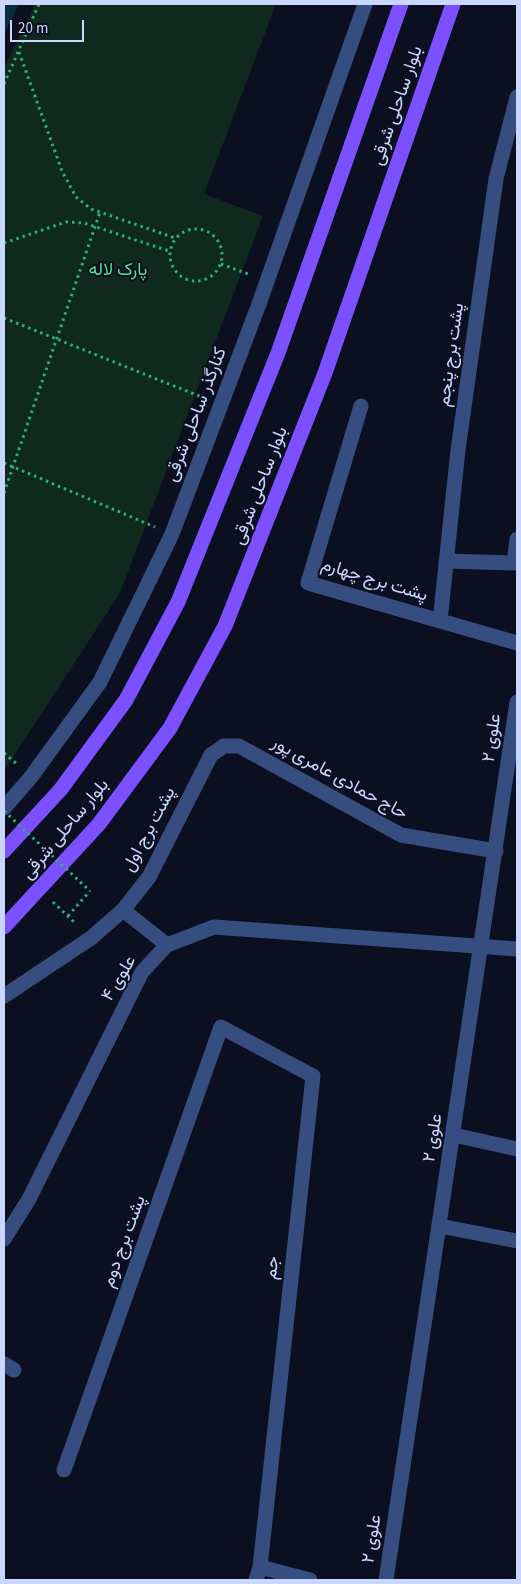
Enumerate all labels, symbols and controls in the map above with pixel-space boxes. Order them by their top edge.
scale bar [12,10,86,42]
text: 20 m [18,18,48,39]
street label: بلوار ساحلی شرقی [367,44,429,168]
park label: پارک لاله [89,260,147,282]
street label: پشت برج پنجم [434,302,470,408]
street label: کنارگذر ساحلی شرقی [161,345,233,485]
street label: بلوار ساحلی شرقی [229,424,293,548]
street label: پشت برج چهارم [318,555,430,607]
street label: علوی ۲ [479,712,507,764]
street label: حاج حمادی عامری پور [267,733,411,825]
street label: بلوار ساحلی شرقی [18,775,114,885]
street label: پشت برج اول [119,784,181,876]
street label: علوی ۴ [98,952,142,1006]
street label: علوی ۲ [420,1112,448,1164]
street label: پشت برج دوم [98,1193,152,1291]
street label: جم [261,1255,285,1281]
street label: علوی ۲ [359,1513,387,1565]

